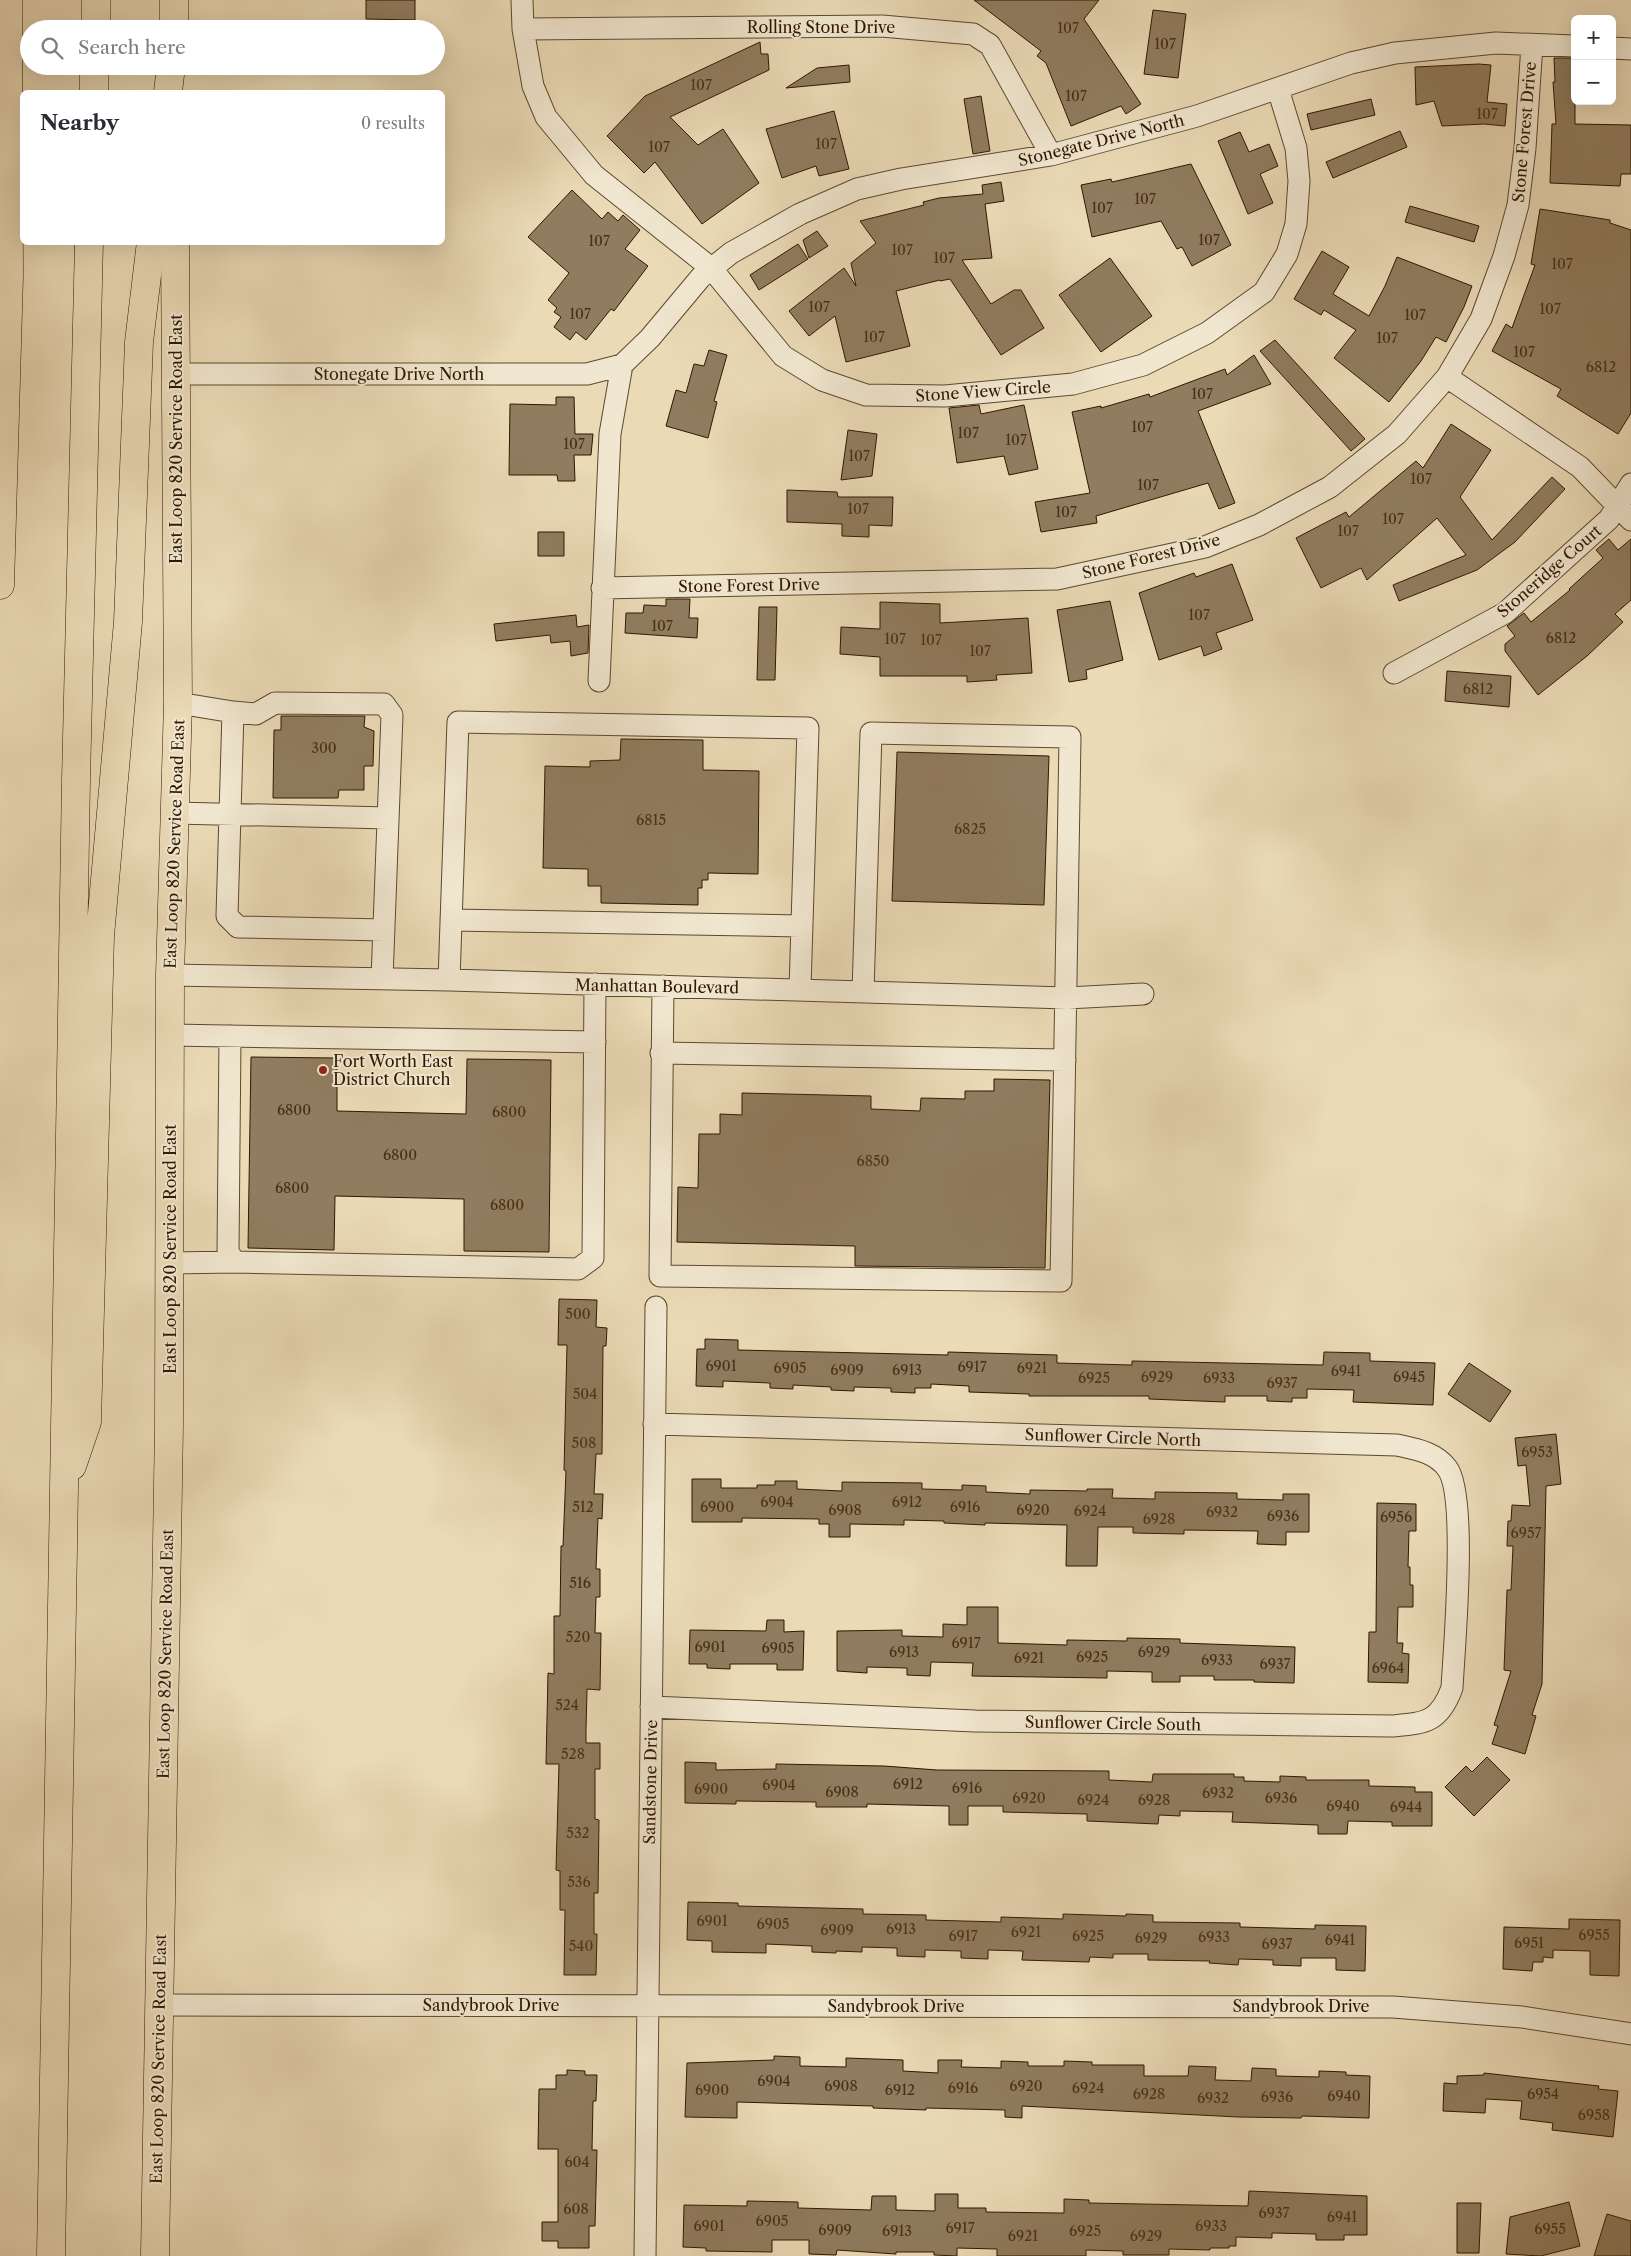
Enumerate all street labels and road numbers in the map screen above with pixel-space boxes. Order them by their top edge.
street label: Rolling Stone Drive [747,17,895,37]
street label: Stone Forest Drive [1508,61,1540,203]
street label: Stonegate Drive North [1016,110,1186,170]
street label: East Loop 820 Service Road East [166,314,186,564]
street label: Stonegate Drive North [314,364,484,384]
street label: Stone View Circle [915,376,1051,406]
street label: Stoneridge Court [1493,520,1605,622]
street label: Stone Forest Drive [1080,529,1222,583]
street label: Stone Forest Drive [678,574,820,596]
street label: East Loop 820 Service Road East [160,718,188,969]
street label: Manhattan Boulevard [575,975,739,997]
street label: East Loop 820 Service Road East [160,1124,180,1374]
street label: Sunflower Circle North [1024,1424,1202,1450]
street label: East Loop 820 Service Road East [153,1529,177,1779]
street label: Sunflower Circle South [1025,1711,1201,1735]
street label: Sandstone Drive [639,1719,661,1845]
street label: East Loop 820 Service Road East [146,1934,170,2184]
street label: Sandybrook Drive [422,1995,560,2015]
street label: Sandybrook Drive [827,1996,965,2016]
street label: Sandybrook Drive [1232,1996,1370,2016]

